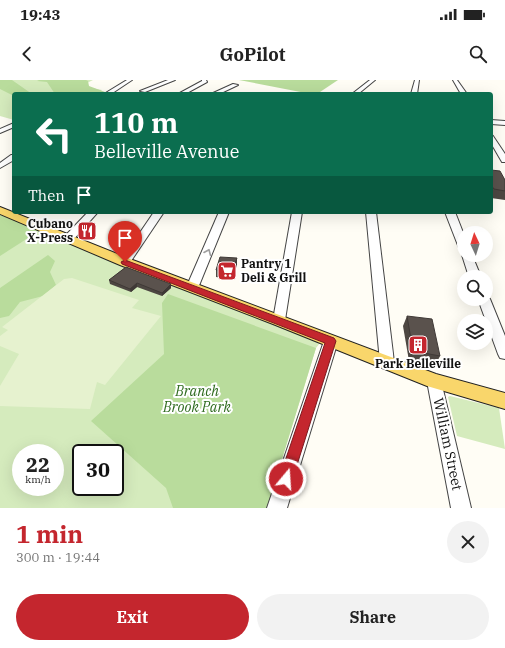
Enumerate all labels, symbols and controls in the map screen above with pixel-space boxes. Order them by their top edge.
text: 19:43 [20,5,61,24]
icon: back [16,43,38,65]
text: GoPilot [220,43,285,66]
icon: search [467,43,489,65]
text: 110 m [94,104,178,141]
icon: left [28,108,80,160]
text: Belleville Avenue [94,140,239,163]
icon: arrive [73,184,95,206]
text: Then [28,186,65,205]
place label: Cubano X-Press [27,216,73,245]
restaurant icon: Cubano X-Press [76,220,98,242]
pin [108,221,142,262]
north arrow [457,226,493,262]
map controls [457,226,493,350]
icon: arrive [114,227,136,249]
one-way arrow [203,248,211,255]
place label: Pantry 1 Deli & Grill [241,256,306,285]
supermarket icon: Pantry 1 Deli & Grill [216,260,238,282]
button: search [457,270,493,306]
button: layers [457,314,493,350]
building icon: Park Belleville [407,334,429,356]
place label: Park Belleville [375,356,461,371]
park label: Branch Brook Park [162,382,232,416]
street label: William Street [429,396,467,492]
speed limit sign: 30 [72,444,124,496]
text: 22 [26,451,50,478]
position arrow [265,458,307,500]
text: km/h [25,473,51,486]
text: 1 min [16,518,83,550]
button: close [447,521,489,563]
text: 300 m · 19:44 [16,549,100,566]
button: Exit [16,594,249,640]
button: Share [257,594,489,640]

